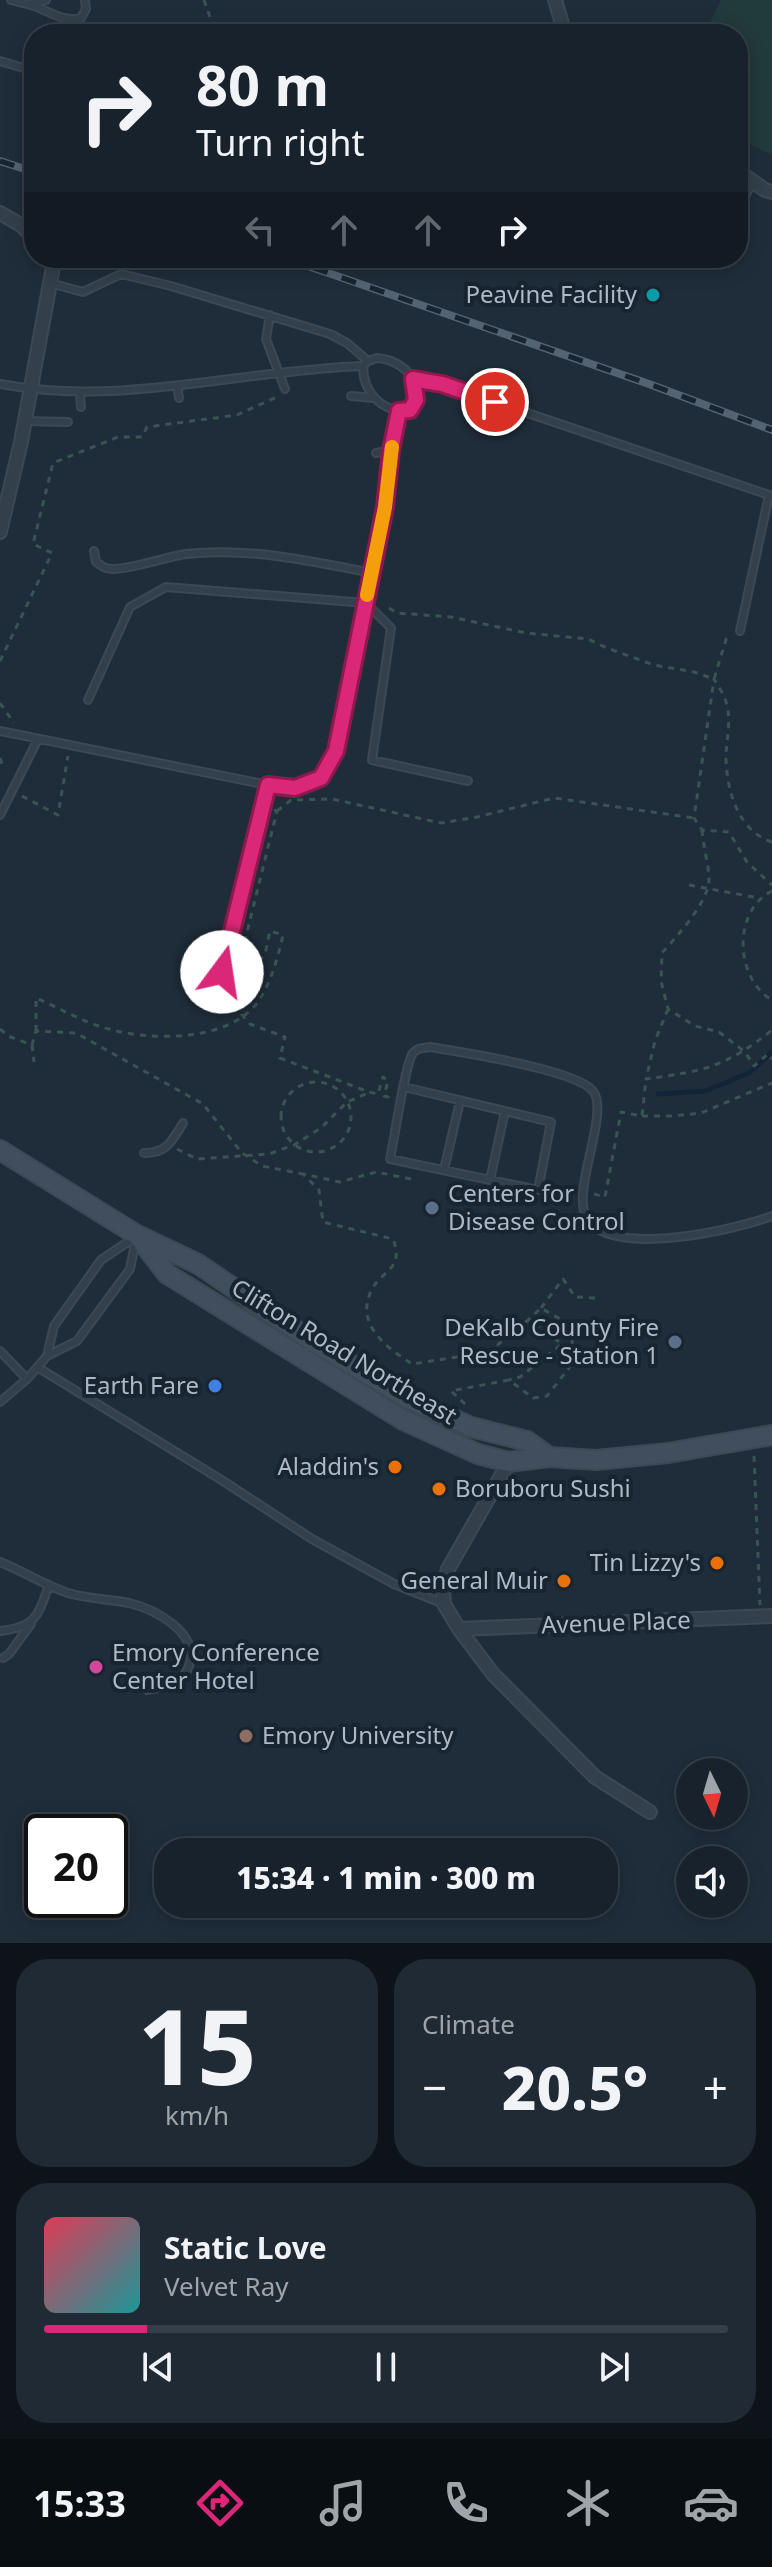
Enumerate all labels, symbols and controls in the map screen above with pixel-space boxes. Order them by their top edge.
text: 80 m [196,46,329,122]
icon: right [64,56,168,160]
text: Turn right [196,118,364,167]
icon: left [238,208,282,252]
icon: ahead [322,208,366,252]
icon: ahead [406,208,450,252]
icon: right [490,208,534,252]
place label: Peavine Facility [466,277,638,310]
marker: Peavine Facility [644,286,662,304]
pin [461,368,529,436]
icon: arrive [473,380,517,424]
position arrow [180,930,264,1014]
place label: Centers for Disease Control [448,1176,625,1237]
marker: Centers for Disease Control [423,1199,441,1217]
street label: Clifton Road Northeast [226,1270,464,1431]
place label: DeKalb County Fire Rescue - Station 1 [444,1310,659,1371]
marker: DeKalb County Fire Rescue - Station 1 [666,1333,684,1351]
place label: Earth Fare [84,1368,199,1401]
marker: Earth Fare [206,1377,224,1395]
place label: Aladdin's [278,1449,379,1482]
marker: Aladdin's [386,1458,404,1476]
place label: Boruboru Sushi [455,1471,631,1504]
marker: Boruboru Sushi [430,1480,448,1498]
place label: Tin Lizzy's [590,1545,701,1578]
marker: Tin Lizzy's [708,1554,726,1572]
place label: General Muir [401,1563,548,1596]
marker: General Muir [555,1572,573,1590]
street label: Avenue Place [541,1602,691,1641]
place label: Emory Conference Center Hotel [112,1635,320,1696]
marker: Emory Conference Center Hotel [87,1658,105,1676]
place label: Emory University [262,1718,454,1751]
marker: Emory University [237,1727,255,1745]
north arrow [676,1758,748,1830]
map controls [676,1758,748,1918]
speed limit sign: 20 [24,1814,128,1918]
button: sound [676,1846,748,1918]
text: 15:34 · 1 min · 300 m [236,1857,536,1898]
text: 15 [138,1974,256,2115]
text: Climate [422,2006,515,2042]
text: 20.5° [502,2046,648,2128]
text: − [422,2057,447,2117]
text: + [703,2057,728,2117]
text: km/h [165,2097,229,2133]
text: Static Love [164,2227,327,2268]
text: Velvet Ray [164,2268,289,2304]
icon: previous [136,2345,180,2389]
icon: pause [364,2345,408,2389]
icon: next [592,2345,636,2389]
icon: directions [192,2475,248,2531]
icon: music [315,2475,371,2531]
icon: phone [438,2475,494,2531]
icon: climate [560,2475,616,2531]
icon: car [683,2475,739,2531]
text: 15:33 [33,2479,126,2528]

